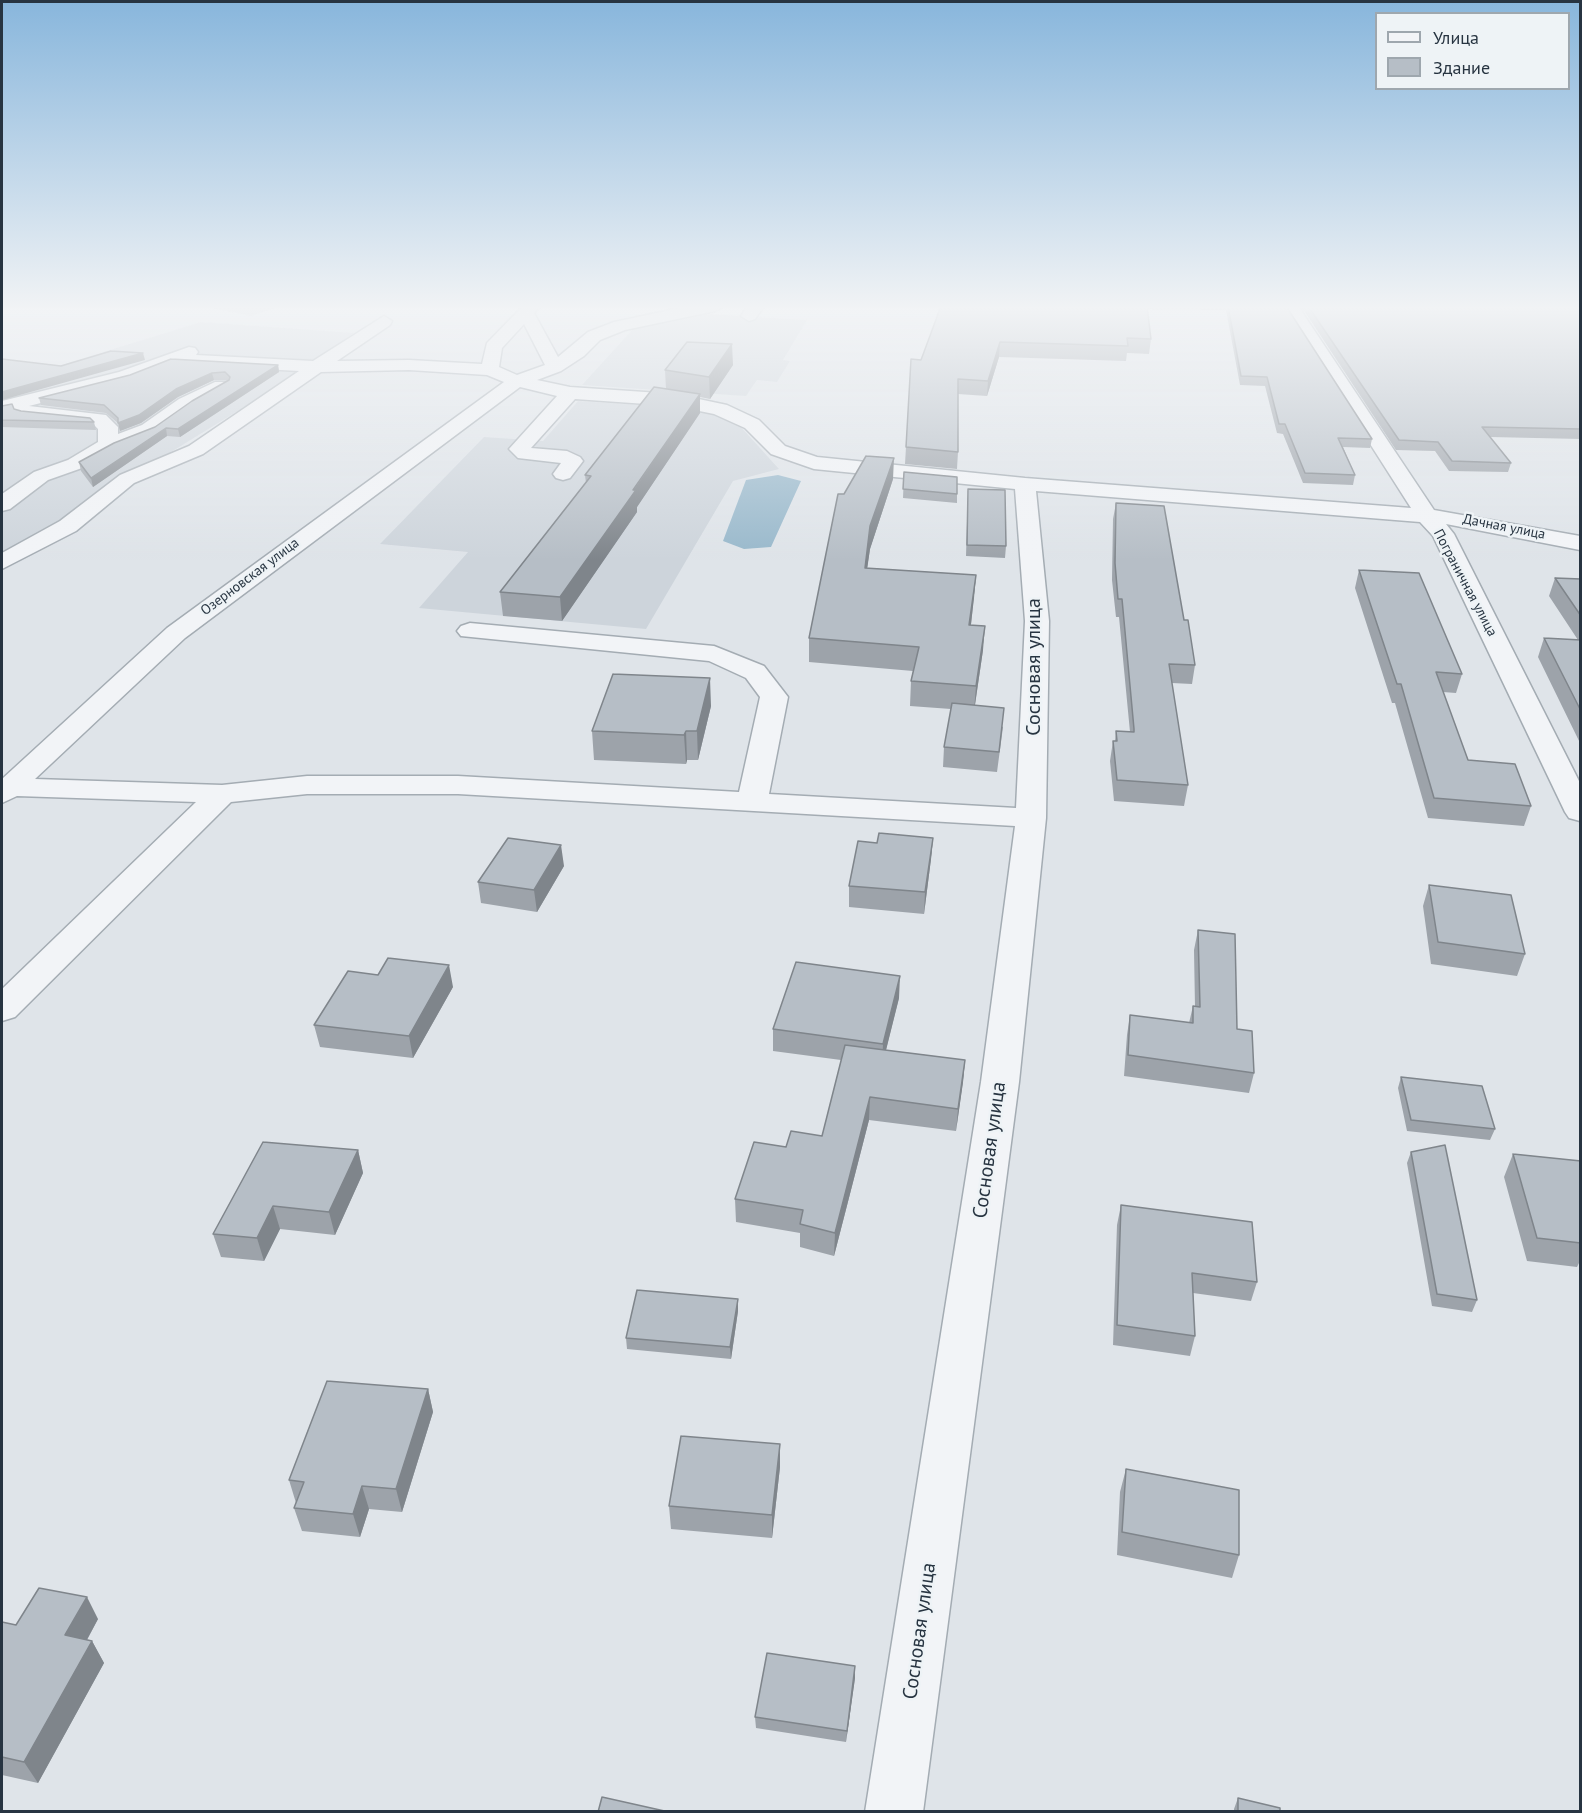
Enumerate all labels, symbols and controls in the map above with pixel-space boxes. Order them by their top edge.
legend [1375,12,1570,90]
text: Улица [1433,26,1479,49]
text: Здание [1433,56,1490,79]
street label: Дачная улица [1461,511,1547,543]
street label: Пограничная улица [1430,527,1500,639]
street label: Озерновская улица [198,535,302,619]
street label: Сосновая улица [1022,598,1046,736]
street label: Сосновая улица [969,1080,1011,1220]
street label: Сосновая улица [899,1561,941,1701]

